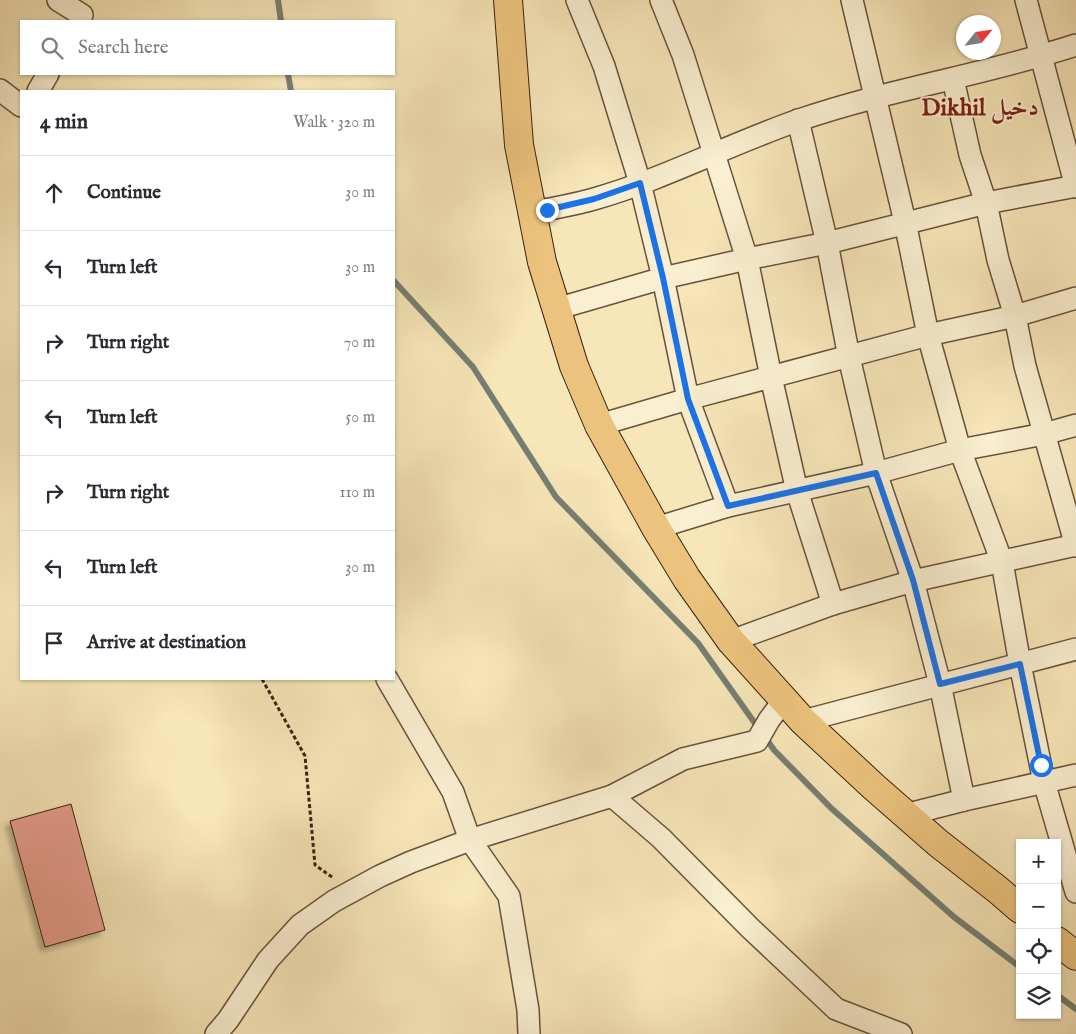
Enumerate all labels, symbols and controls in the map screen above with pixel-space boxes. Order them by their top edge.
north arrow [956,15,1001,60]
search box [20,20,395,75]
icon: search [38,34,66,62]
text: Search here [78,36,169,60]
district label: Dikhil دخيل [921,93,1039,124]
text: 4 min [40,109,88,136]
text: Walk · 320 m [293,113,375,133]
icon: ahead [40,179,68,207]
text: Continue [87,181,161,205]
text: 30 m [345,183,375,203]
route end [536,199,559,222]
icon: left [40,254,68,282]
text: Turn left [87,256,158,280]
text: 30 m [345,258,375,278]
icon: right [40,329,68,357]
text: Turn right [87,331,169,355]
text: 70 m [344,333,375,353]
icon: left [40,404,68,432]
text: Turn left [87,406,158,430]
text: 50 m [346,408,375,428]
icon: right [40,479,68,507]
text: Turn right [87,481,169,505]
text: 110 m [339,483,375,503]
icon: left [40,554,68,582]
text: Turn left [87,556,158,580]
text: 30 m [345,558,375,578]
icon: arrive [40,629,68,657]
text: Arrive at destination [87,631,246,655]
route start [1030,754,1053,777]
map controls [1016,839,1061,1019]
button: + [1016,839,1061,884]
button: − [1016,884,1061,929]
button: locate [1016,929,1061,974]
button: layers [1016,974,1061,1019]

